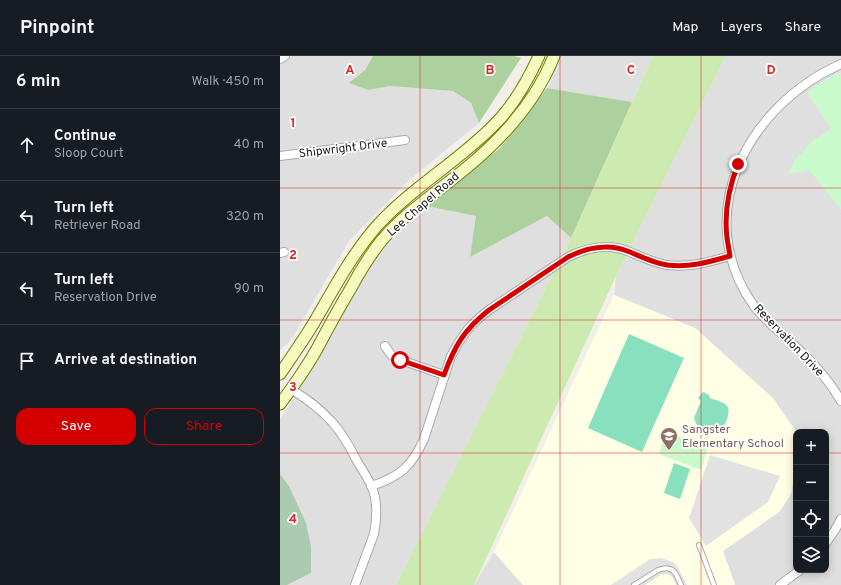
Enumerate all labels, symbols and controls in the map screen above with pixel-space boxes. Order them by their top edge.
text: Pinpoint [20,16,95,40]
text: Map [672,19,698,36]
text: Layers [720,19,762,36]
text: Share [784,19,821,36]
text: A [345,63,355,79]
text: B [486,63,495,79]
text: C [627,63,635,79]
text: D [766,63,776,79]
text: 6 min [16,71,60,93]
text: Walk · 450 m [192,74,264,90]
text: 1 [290,116,296,132]
text: Continue [54,127,116,146]
icon: ahead [16,134,38,156]
street label: Shipwright Drive [298,136,388,162]
text: 40 m [234,137,264,153]
text: Sloop Court [54,146,124,162]
route end [729,155,747,173]
street label: Lee Chapel Road [384,169,463,241]
text: Turn left [54,199,114,218]
icon: left [16,206,38,228]
text: 320 m [226,209,264,225]
text: Retriever Road [54,218,141,234]
text: 2 [289,248,297,264]
text: Turn left [54,271,114,290]
icon: left [16,278,38,300]
text: 90 m [234,281,264,297]
text: Reservation Drive [54,290,157,306]
street label: Reservation Drive [750,301,827,380]
icon: arrive [16,350,38,372]
text: Arrive at destination [54,351,197,370]
route start [391,351,409,369]
text: 3 [289,380,297,396]
button: Save [16,408,136,445]
button: Share [144,408,264,445]
place label: Sangster Elementary School [682,422,784,452]
school or university icon: Sangster Elementary School [659,426,679,451]
map controls [793,429,829,573]
button: + [793,429,829,465]
button: − [793,465,829,501]
button: locate [793,501,829,537]
text: 4 [289,512,297,528]
button: layers [793,537,829,573]

